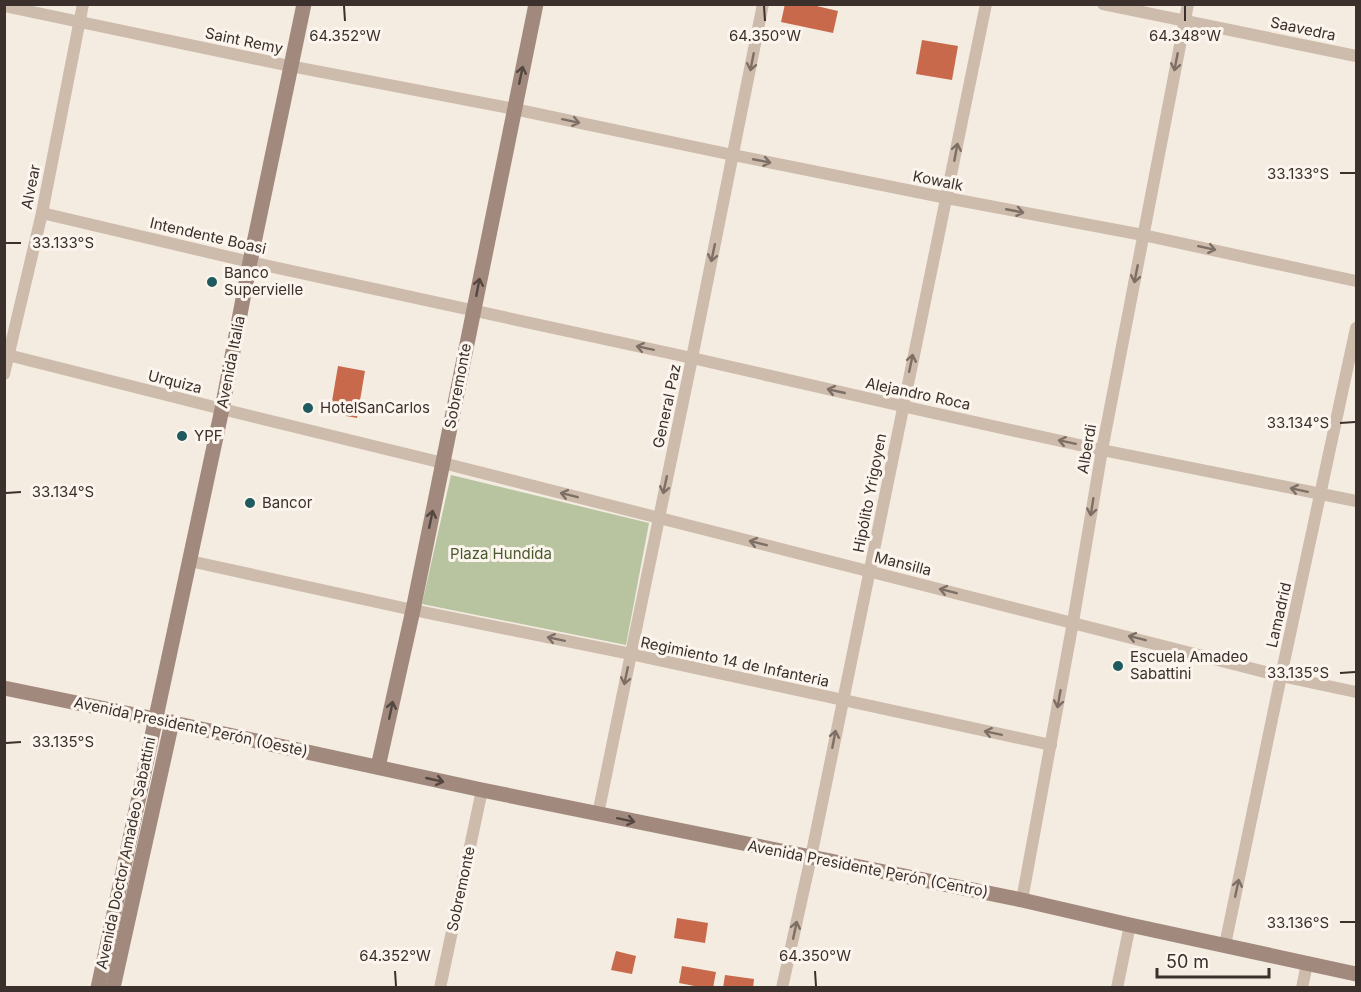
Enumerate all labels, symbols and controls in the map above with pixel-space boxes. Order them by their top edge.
street label: Saavedra [1269,12,1338,45]
street label: Saint Remy [203,23,285,58]
text: 64.352°W [309,26,381,45]
text: 64.350°W [729,26,801,45]
text: 64.348°W [1149,26,1221,45]
one-way arrow [746,52,757,71]
one-way arrow [1170,52,1181,71]
one-way arrow [516,66,527,85]
one-way arrow [561,116,581,127]
one-way arrow [951,143,962,162]
one-way arrow [752,156,772,167]
street label: Alvear [17,163,44,211]
text: 33.133°S [1267,164,1329,183]
street label: Kowalk [911,166,966,195]
one-way arrow [1005,206,1025,217]
street label: Intendente Boasi [148,213,268,258]
text: 33.133°S [32,233,94,252]
one-way arrow [707,243,719,262]
one-way arrow [1197,243,1216,255]
place label: Banco Supervielle [224,263,303,299]
one-way arrow [1130,264,1141,283]
marker: Banco Supervielle [205,275,219,289]
one-way arrow [473,277,484,297]
street label: Avenida Italia [212,314,249,410]
street label: Sobremonte [440,342,475,430]
one-way arrow [636,342,656,353]
one-way arrow [906,354,918,373]
street label: General Paz [648,362,685,450]
street label: Urquiza [146,366,204,397]
street label: Alejandro Roca [864,373,972,414]
one-way arrow [826,385,846,396]
place label: HotelSanCarlos [320,398,430,417]
marker: HotelSanCarlos [301,401,315,415]
text: 33.134°S [1267,413,1329,432]
street label: Alberdi [1073,423,1100,475]
place label: YPF [194,426,223,445]
marker: YPF [175,429,189,443]
street label: Hipólito Yrigoyen [849,432,890,554]
one-way arrow [1058,436,1077,447]
one-way arrow [659,475,671,494]
text: 33.134°S [32,482,94,501]
one-way arrow [1290,484,1309,495]
one-way arrow [560,488,579,500]
place label: Bancor [262,493,313,512]
marker: Bancor [243,496,257,510]
one-way arrow [1086,497,1097,516]
one-way arrow [426,510,437,529]
one-way arrow [749,536,768,548]
park label: Plaza Hundida [450,544,552,563]
street label: Mansilla [873,547,934,580]
street label: Lamadrid [1262,580,1295,649]
one-way arrow [938,584,957,596]
street label: Regimiento 14 de Infanteria [639,632,831,691]
one-way arrow [1127,632,1146,644]
one-way arrow [547,633,567,644]
place label: Escuela Amadeo Sabattini [1130,647,1248,683]
marker: Escuela Amadeo Sabattini [1111,659,1125,673]
text: 33.135°S [1267,663,1329,682]
one-way arrow [620,667,632,686]
one-way arrow [1053,689,1064,708]
street label: Avenida Presidente Perón (Oeste) [72,692,310,761]
one-way arrow [386,700,397,720]
one-way arrow [984,727,1004,738]
one-way arrow [829,730,841,749]
text: 33.135°S [32,732,94,751]
street label: Avenida Doctor Amadeo Sabattini [92,735,159,971]
one-way arrow [426,774,445,786]
one-way arrow [616,815,636,826]
street label: Avenida Presidente Perón (Centro) [746,836,990,901]
street label: Sobremonte [442,845,479,933]
one-way arrow [1232,878,1243,898]
text: 33.136°S [1267,913,1329,932]
one-way arrow [789,921,801,940]
scale bar [1157,941,1270,979]
text: 64.352°W [359,946,431,965]
text: 64.350°W [779,946,851,965]
text: 50 m [1166,951,1209,972]

